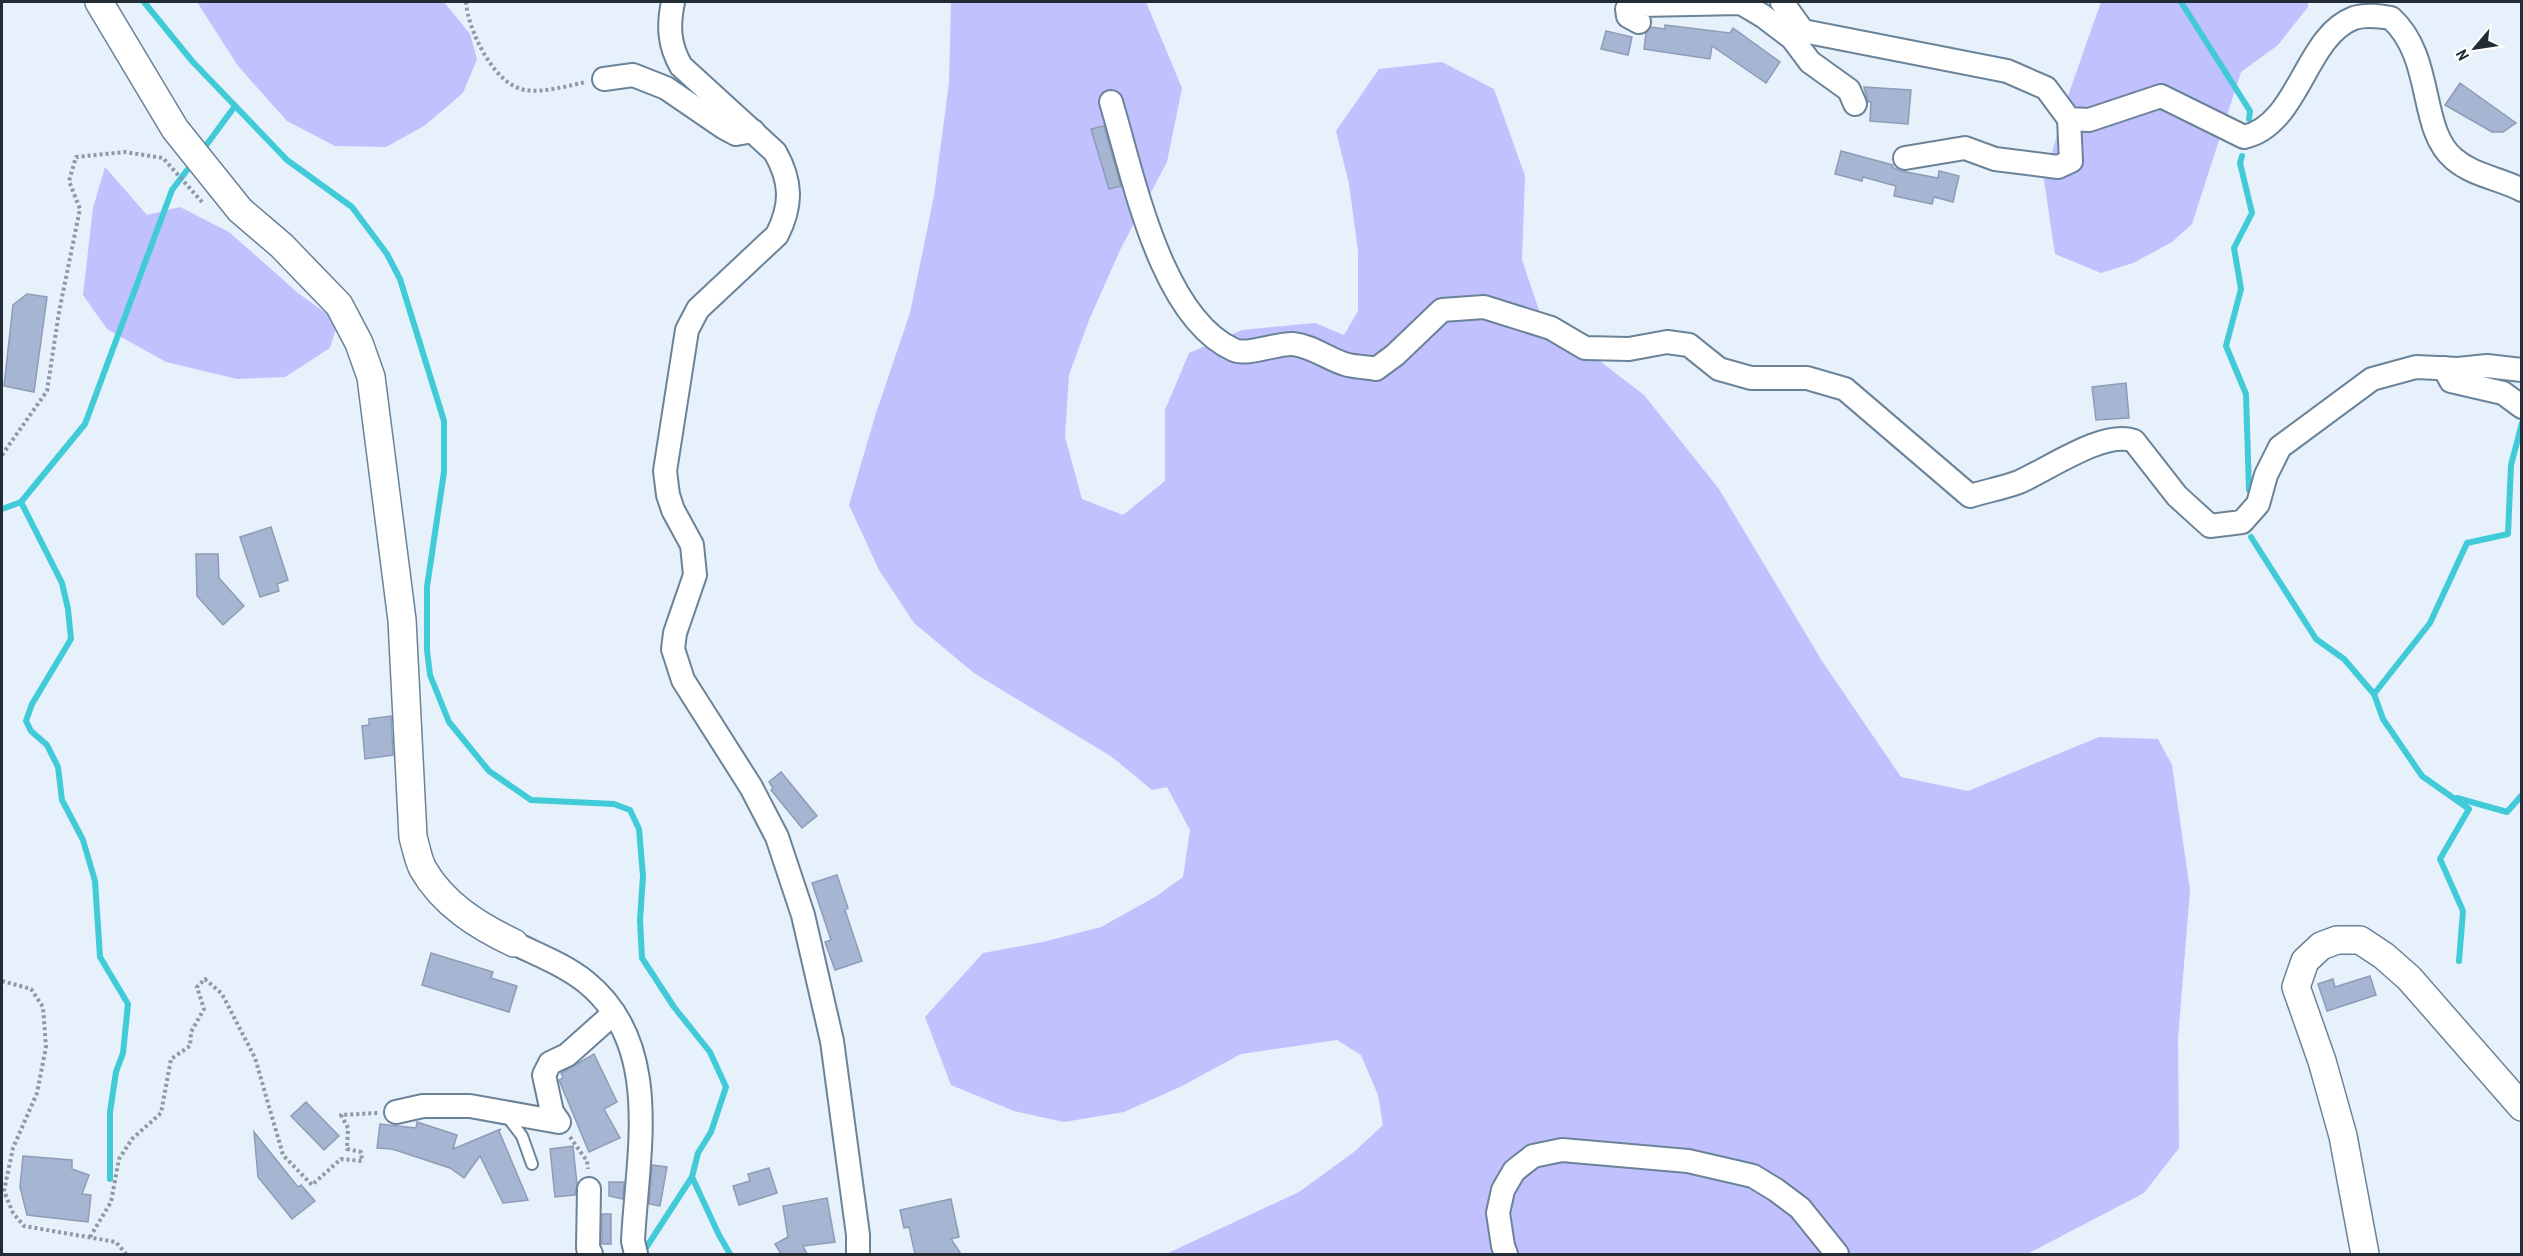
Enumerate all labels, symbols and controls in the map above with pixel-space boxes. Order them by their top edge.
north arrow [2445,18,2505,78]
text: N [2450,46,2474,65]

